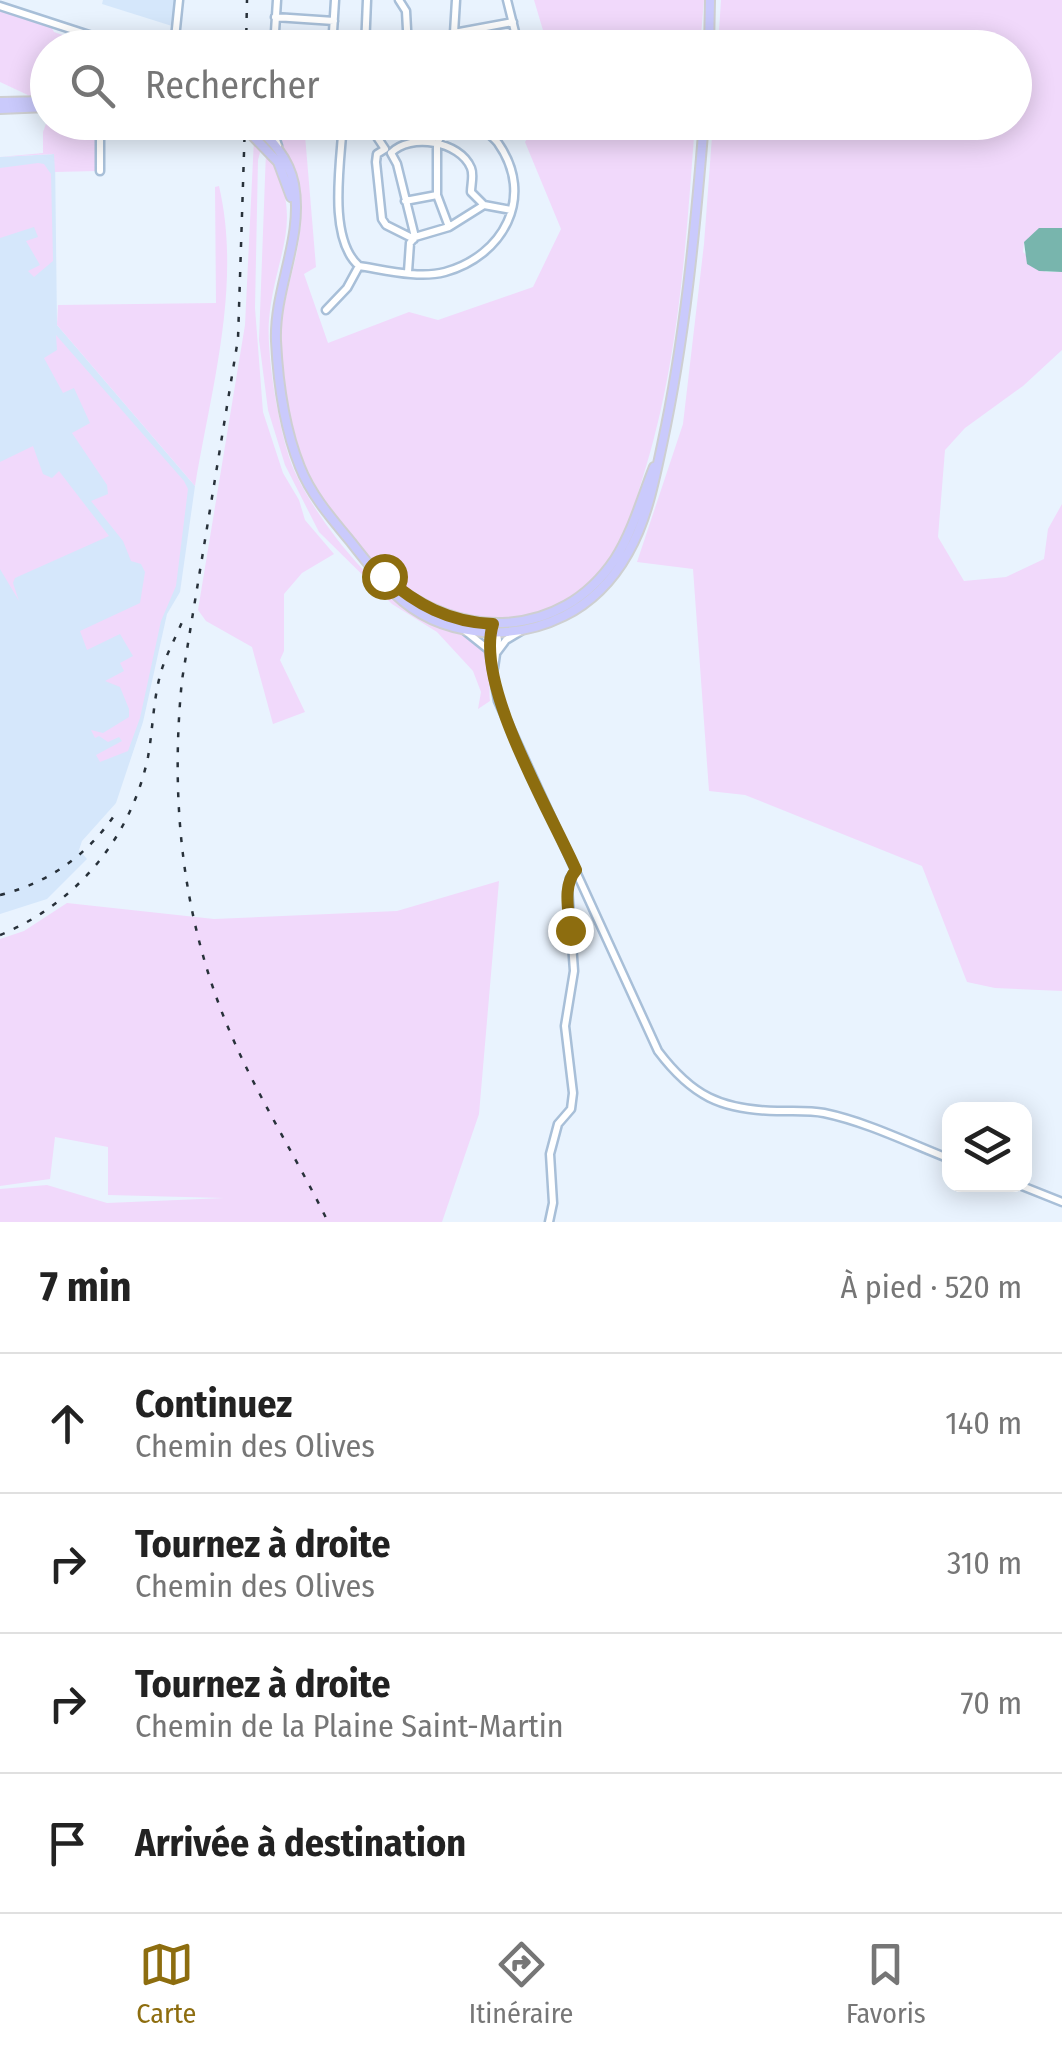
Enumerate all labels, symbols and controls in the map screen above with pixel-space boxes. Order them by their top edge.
search box [30,30,1032,140]
icon: search [65,58,120,113]
text: Rechercher [145,62,320,108]
route start [362,554,408,600]
route end [548,908,594,954]
map controls [942,1102,1032,1192]
button: layers [942,1102,1032,1192]
text: 7 min [40,1262,132,1312]
text: À pied · 520 m [840,1268,1022,1306]
text: Continuez [135,1381,292,1427]
icon: ahead [40,1396,95,1451]
text: 140 m [945,1404,1022,1442]
text: Chemin des Olives [135,1427,375,1465]
text: Tournez à droite [135,1521,391,1567]
icon: right [40,1536,95,1591]
text: 310 m [947,1544,1022,1582]
text: Chemin des Olives [135,1567,375,1605]
text: Tournez à droite [135,1661,391,1707]
icon: right [40,1676,95,1731]
text: 70 m [961,1684,1022,1722]
text: Chemin de la Plaine Saint-Martin [135,1707,564,1745]
icon: arrive [40,1816,95,1871]
text: Arrivée à destination [135,1820,466,1866]
tab: Carte [136,1937,196,2030]
tab: Itinéraire [469,1937,573,2030]
tab: Favoris [846,1937,926,2030]

